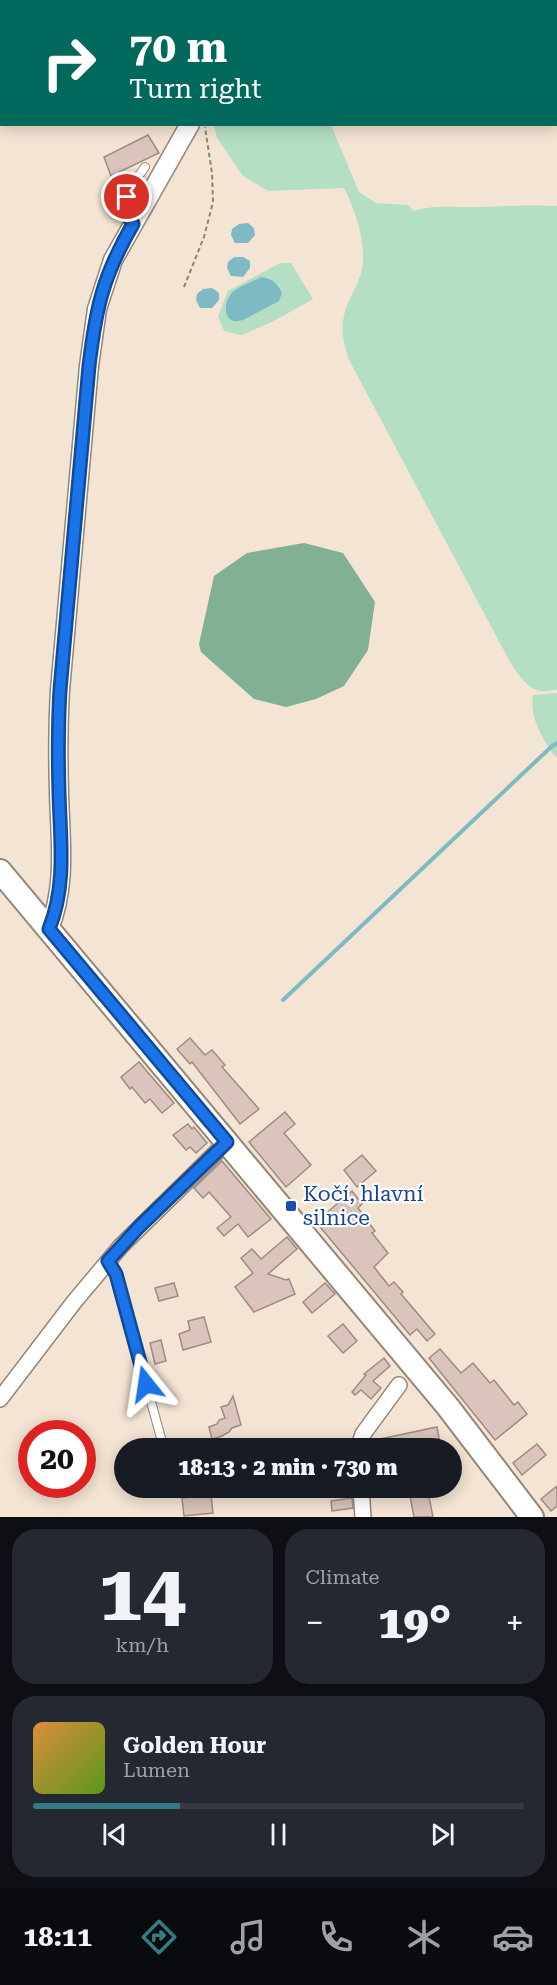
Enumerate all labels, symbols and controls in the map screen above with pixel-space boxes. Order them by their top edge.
text: 70 m [129,23,227,72]
icon: right [30,24,108,102]
text: Turn right [129,73,262,105]
pin [101,171,152,222]
icon: arrive [110,180,143,213]
place label: Kočí, hlavní silnice [303,1182,424,1230]
marker: Kočí, hlavní silnice [284,1199,298,1213]
position arrow [114,1352,178,1416]
speed limit sign: 20 [18,1420,96,1498]
text: 18:13 · 2 min · 730 m [178,1455,398,1480]
text: 14 [99,1548,186,1639]
text: Climate [306,1565,380,1589]
text: 19° [378,1596,451,1649]
text: − [306,1603,324,1642]
text: + [506,1603,524,1642]
text: km/h [115,1633,169,1657]
text: Golden Hour [123,1733,266,1758]
text: Lumen [123,1758,190,1782]
icon: previous [98,1818,131,1851]
icon: pause [262,1818,295,1851]
icon: next [426,1818,459,1851]
icon: directions [138,1916,180,1958]
icon: music [227,1916,269,1958]
icon: phone [315,1916,357,1958]
icon: climate [403,1916,445,1958]
icon: car [492,1916,534,1958]
text: 18:11 [23,1921,92,1953]

